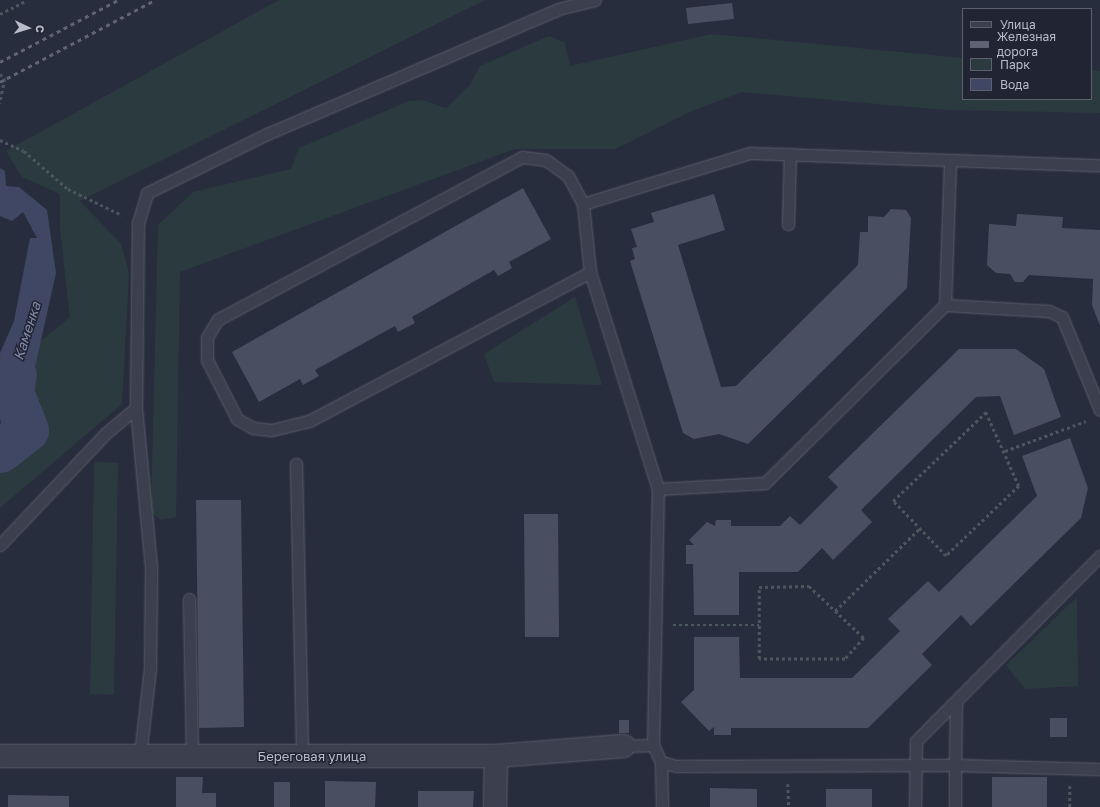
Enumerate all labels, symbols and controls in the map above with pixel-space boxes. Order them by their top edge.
north arrow [8,8,48,48]
legend [962,8,1092,100]
text: Улица [1000,17,1036,32]
text: С [34,25,47,33]
text: Железная дорога [997,29,1056,59]
text: Парк [1000,57,1030,72]
text: Вода [1000,77,1029,92]
water label: Каменка [10,300,44,362]
street label: Береговая улица [258,748,366,764]

